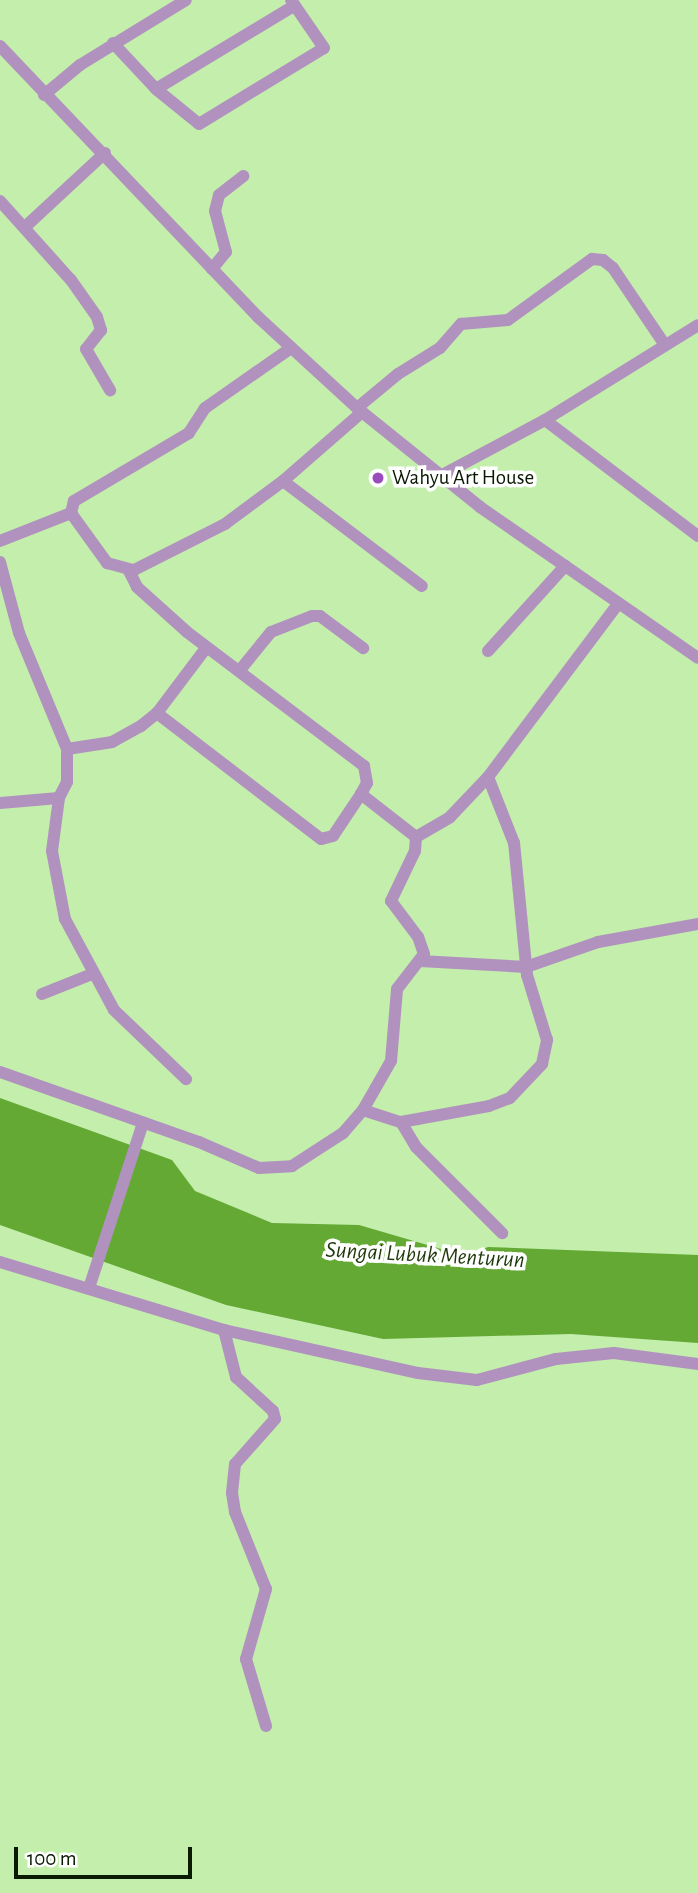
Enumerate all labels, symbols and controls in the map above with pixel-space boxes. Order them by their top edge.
place label: Wahyu Art House [392,465,534,491]
marker: Wahyu Art House [370,470,386,486]
water label: Sungai Lubuk Menturun [325,1237,525,1275]
scale bar [18,1834,196,1878]
text: 100 m [27,1848,77,1869]

